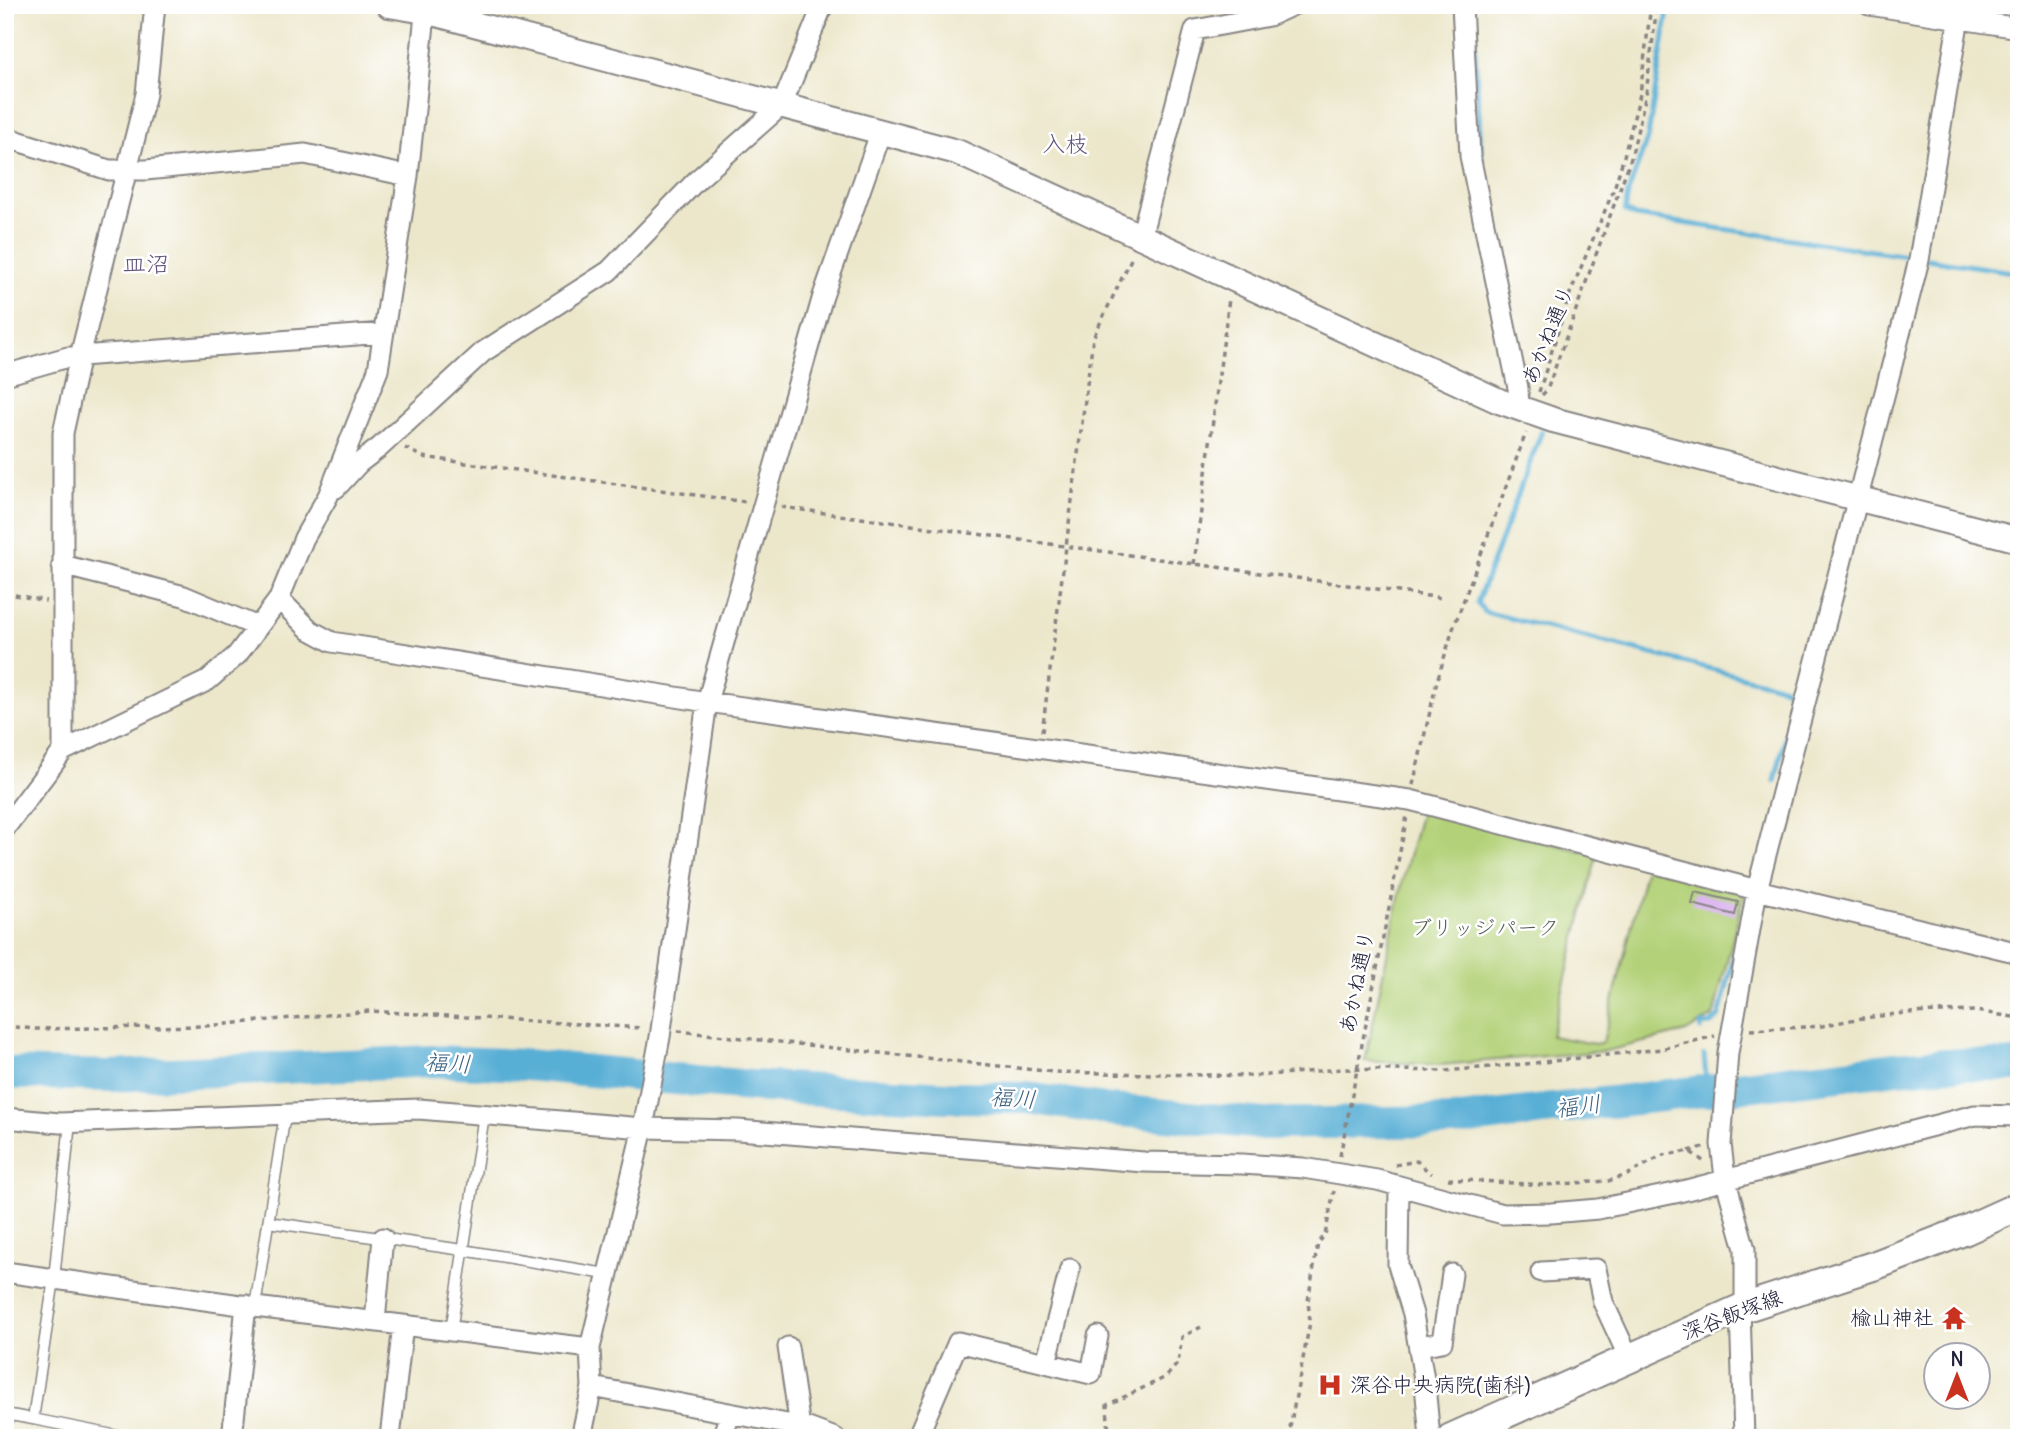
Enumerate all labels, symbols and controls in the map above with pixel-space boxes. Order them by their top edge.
district label: 入枝 [1042,129,1088,158]
district label: 皿沼 [123,249,169,278]
street label: あかね通り [1515,281,1580,389]
park label: ブリッジパーク [1411,914,1559,941]
street label: あかね通り [1333,928,1380,1036]
water label: 福川 [424,1047,472,1078]
water label: 福川 [989,1081,1037,1114]
water label: 福川 [1553,1088,1603,1123]
street label: 深谷飯塚線 [1678,1283,1786,1346]
place label: 楡山神社 [1850,1304,1934,1331]
temple icon: 楡山神社 [1940,1304,1968,1332]
north arrow [1923,1342,1993,1412]
text: N [1950,1347,1964,1371]
hospital icon: 深谷中央病院(歯科) [1316,1371,1344,1399]
place label: 深谷中央病院(歯科) [1350,1371,1531,1398]

